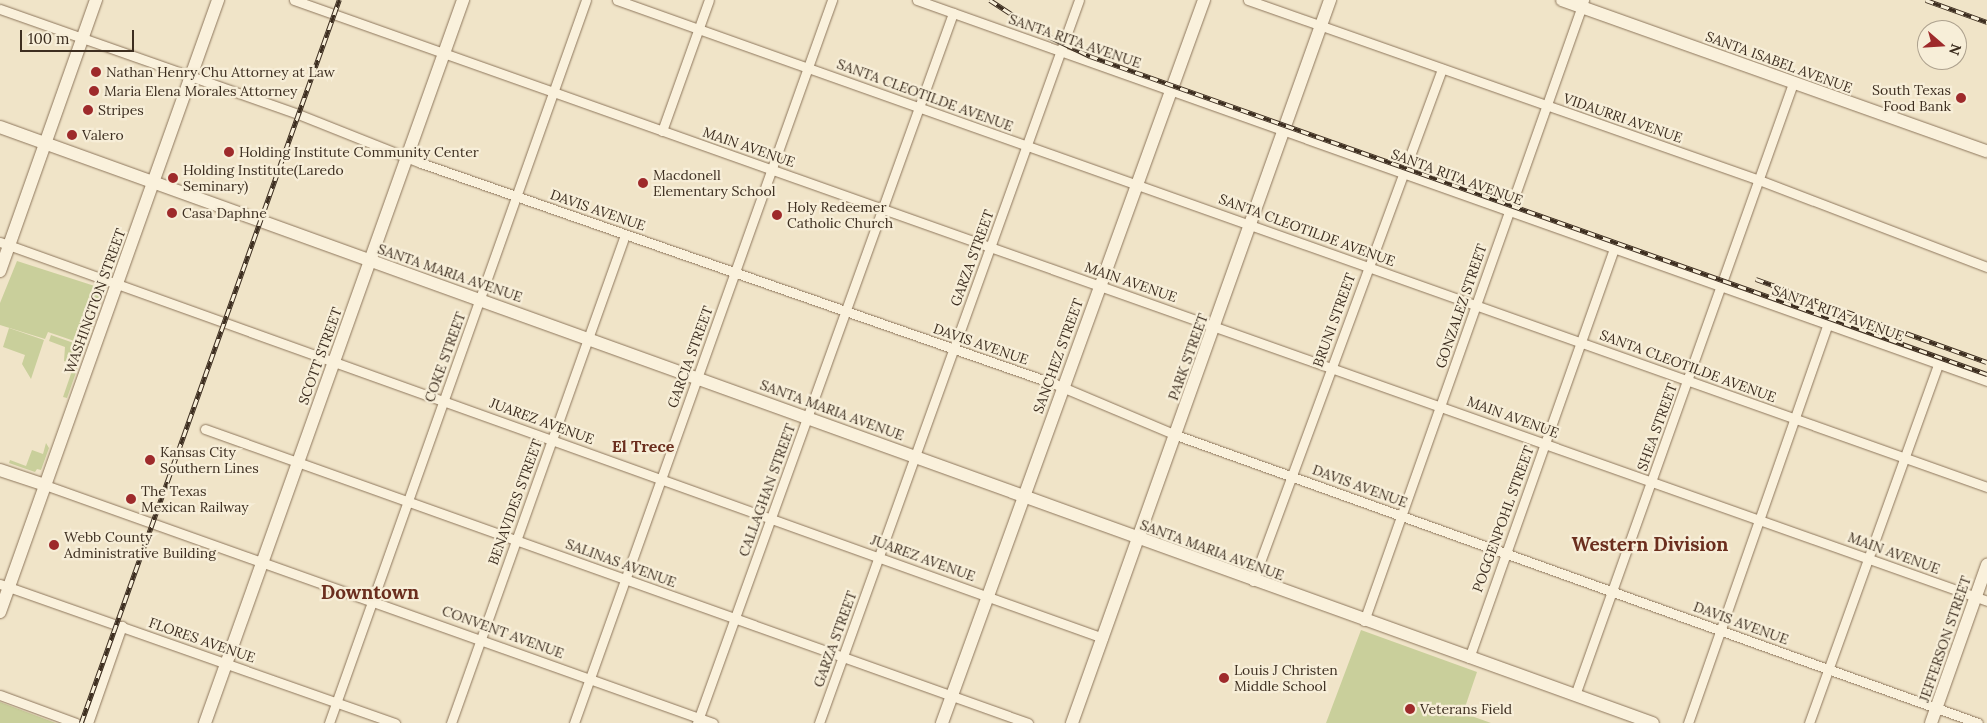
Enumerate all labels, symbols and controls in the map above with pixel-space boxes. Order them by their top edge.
street label: SANTA RITA AVENUE [1007,10,1143,72]
scale bar [22,20,136,52]
north arrow [1917,20,1967,70]
street label: SANTA ISABEL AVENUE [1703,28,1855,96]
text: 100 m [28,29,69,48]
text: N [1945,42,1966,58]
street label: SANTA CLEOTILDE AVENUE [835,55,1015,135]
place label: Nathan Henry Chu Attorney at Law [106,64,335,80]
marker: Nathan Henry Chu Attorney at Law [90,66,102,78]
place label: South Texas Food Bank [1872,82,1951,114]
place label: Maria Elena Morales Attorney [104,83,297,99]
marker: Maria Elena Morales Attorney [88,85,100,97]
street label: VIDAURRI AVENUE [1561,90,1685,146]
marker: South Texas Food Bank [1955,92,1967,104]
place label: Stripes [98,102,144,118]
marker: Stripes [82,104,94,116]
street label: MAIN AVENUE [701,123,797,171]
place label: Valero [82,127,124,143]
marker: Valero [66,129,78,141]
place label: Holding Institute Community Center [239,144,479,160]
street label: SANTA RITA AVENUE [1389,145,1525,209]
marker: Holding Institute Community Center [223,146,235,158]
place label: Holding Institute(Laredo Seminary) [183,162,344,194]
place label: Macdonell Elementary School [653,167,776,200]
marker: Holding Institute(Laredo Seminary) [167,172,179,184]
marker: Macdonell Elementary School [637,177,649,189]
street label: DAVIS AVENUE [548,186,648,234]
street label: SANTA CLEOTILDE AVENUE [1217,190,1397,270]
place label: Holy Redeemer Catholic Church [787,199,893,232]
place label: Casa Daphne [182,205,267,221]
marker: Casa Daphne [166,207,178,219]
street label: GARZA STREET [947,208,997,308]
marker: Holy Redeemer Catholic Church [771,209,783,221]
street label: WASHINGTON STREET [61,226,129,376]
street label: SANTA MARIA AVENUE [375,240,525,306]
street label: GONZALEZ STREET [1432,242,1490,370]
street label: MAIN AVENUE [1083,258,1179,306]
street label: BRUNI STREET [1309,271,1359,369]
street label: SANTA RITA AVENUE [1770,281,1906,345]
street label: SANCHEZ STREET [1029,296,1087,416]
street label: GARCIA STREET [664,304,716,410]
street label: SCOTT STREET [295,305,345,407]
street label: COKE STREET [421,310,469,404]
street label: PARK STREET [1165,311,1211,403]
street label: DAVIS AVENUE [931,320,1031,368]
street label: SANTA CLEOTILDE AVENUE [1598,326,1778,406]
street label: SANTA MARIA AVENUE [758,376,906,444]
street label: SHEA STREET [1633,381,1681,473]
street label: MAIN AVENUE [1465,393,1561,441]
street label: JUAREZ AVENUE [488,394,596,448]
street label: CALLAGHAN STREET [735,421,799,559]
district label: El Trece [612,436,674,456]
street label: BENAVIDES STREET [484,437,546,567]
place label: Kansas City Southern Lines [160,444,259,477]
street label: POGGENPOHL STREET [1469,444,1537,594]
marker: Kansas City Southern Lines [144,454,156,466]
street label: DAVIS AVENUE [1310,461,1410,511]
place label: The Texas Mexican Railway [141,483,249,516]
marker: The Texas Mexican Railway [125,493,137,505]
street label: SANTA MARIA AVENUE [1138,516,1286,584]
place label: Webb County Administrative Building [64,529,216,562]
street label: MAIN AVENUE [1846,529,1942,577]
street label: JUAREZ AVENUE [869,531,977,585]
district label: Western Division [1572,534,1728,556]
street label: SALINAS AVENUE [563,535,679,591]
marker: Webb County Administrative Building [48,539,60,551]
street label: JEFFERSON STREET [1916,574,1974,704]
district label: Downtown [321,582,419,604]
street label: GARZA STREET [810,589,860,689]
street label: DAVIS AVENUE [1691,598,1791,648]
street label: CONVENT AVENUE [440,602,566,662]
street label: FLORES AVENUE [147,614,257,666]
place label: Louis J Christen Middle School [1234,662,1338,694]
marker: Louis J Christen Middle School [1218,672,1230,684]
place label: Veterans Field [1420,701,1512,717]
marker: Veterans Field [1404,703,1416,715]

